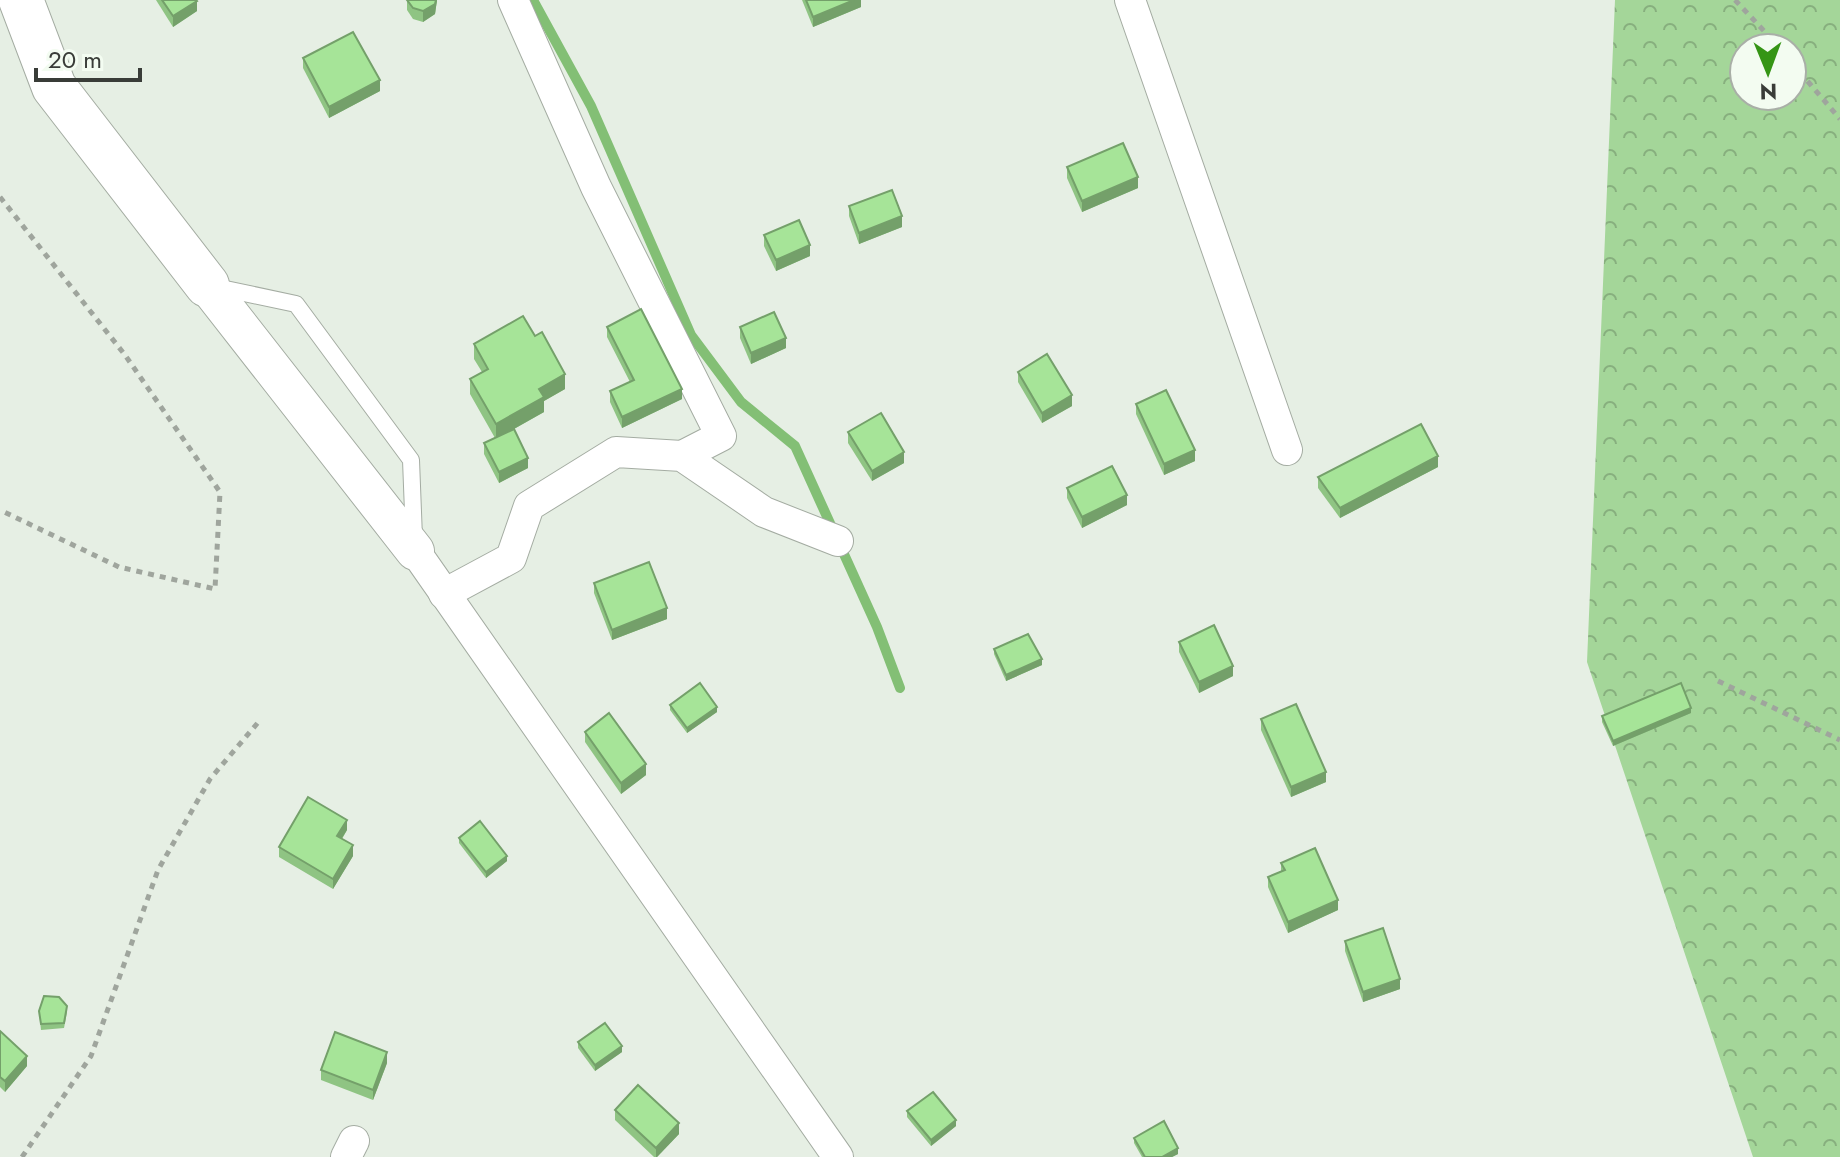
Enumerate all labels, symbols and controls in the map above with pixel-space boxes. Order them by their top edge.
scale bar [36,32,140,82]
north arrow [1728,32,1808,112]
text: 20 m [48,42,102,77]
text: N [1759,76,1777,108]

